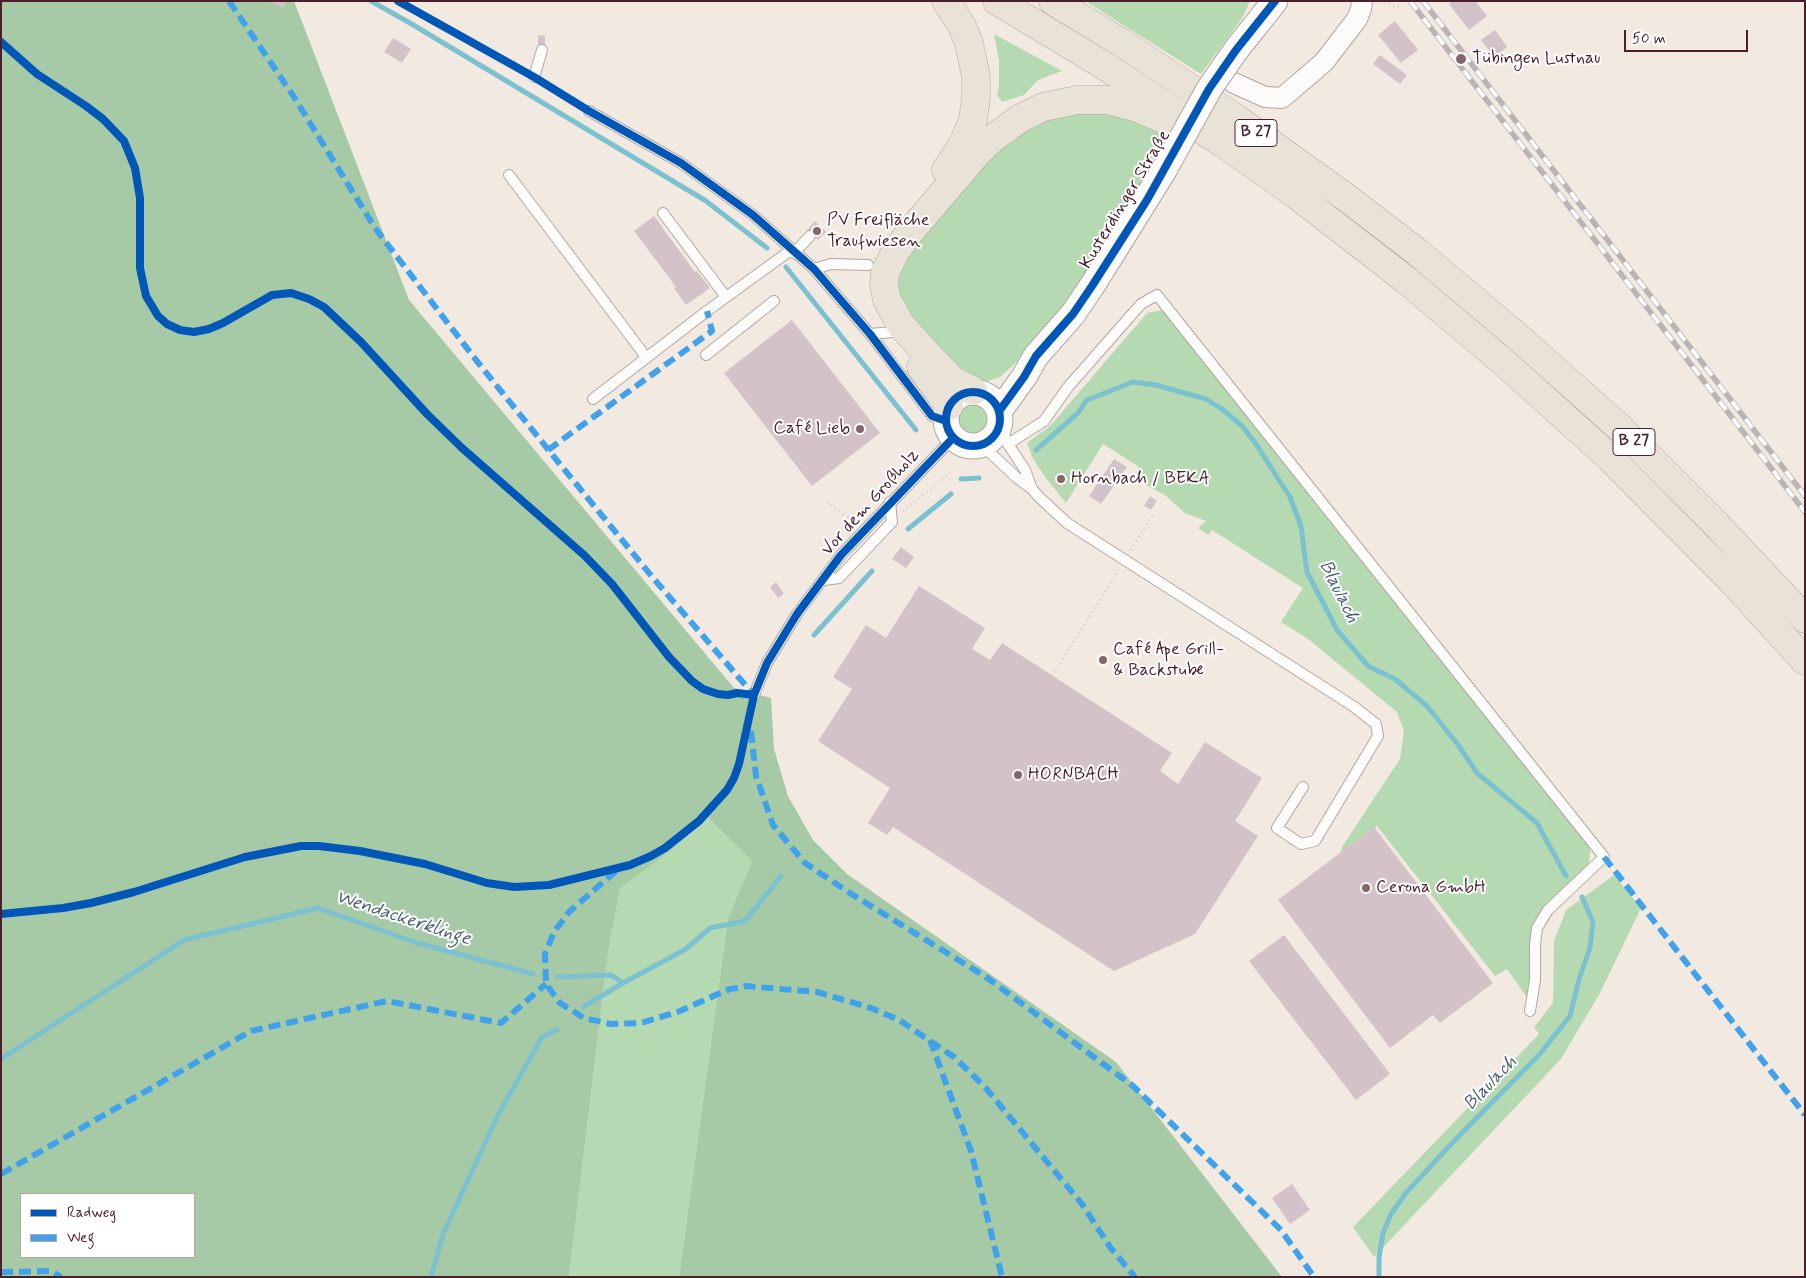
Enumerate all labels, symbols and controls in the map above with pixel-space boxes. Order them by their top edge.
scale bar [1626,20,1750,52]
text: 50 m [1632,29,1666,49]
place label: Tübingen Lustnau [1472,48,1600,70]
marker: Tübingen Lustnau [1454,52,1468,66]
road number: B 27 [1235,120,1277,146]
street label: Kusterdinger Straße [1076,127,1176,273]
place label: PV Freifläche Traufwiesen [827,210,930,252]
marker: PV Freifläche Traufwiesen [811,225,823,237]
place label: Café Lieb [773,418,850,440]
marker: Café Lieb [854,423,866,435]
road number: B 27 [1613,428,1655,456]
street label: Vor dem Großholz [817,445,925,561]
place label: Hornbach / BEKA [1071,468,1210,490]
marker: Hornbach / BEKA [1055,473,1067,485]
water label: Blaulach [1313,557,1363,627]
place label: Café Ape Grill- & Backstube [1113,639,1224,682]
marker: Café Ape Grill- & Backstube [1097,654,1109,666]
place label: HORNBACH [1028,764,1119,786]
marker: HORNBACH [1012,769,1024,781]
place label: Cerona GmbH [1376,877,1486,899]
marker: Cerona GmbH [1360,882,1372,894]
water label: Wendackerklinge [333,886,473,952]
water label: Blaulach [1460,1052,1522,1116]
legend [20,1193,195,1258]
text: Radweg [67,1203,116,1223]
text: Weg [67,1228,94,1248]

